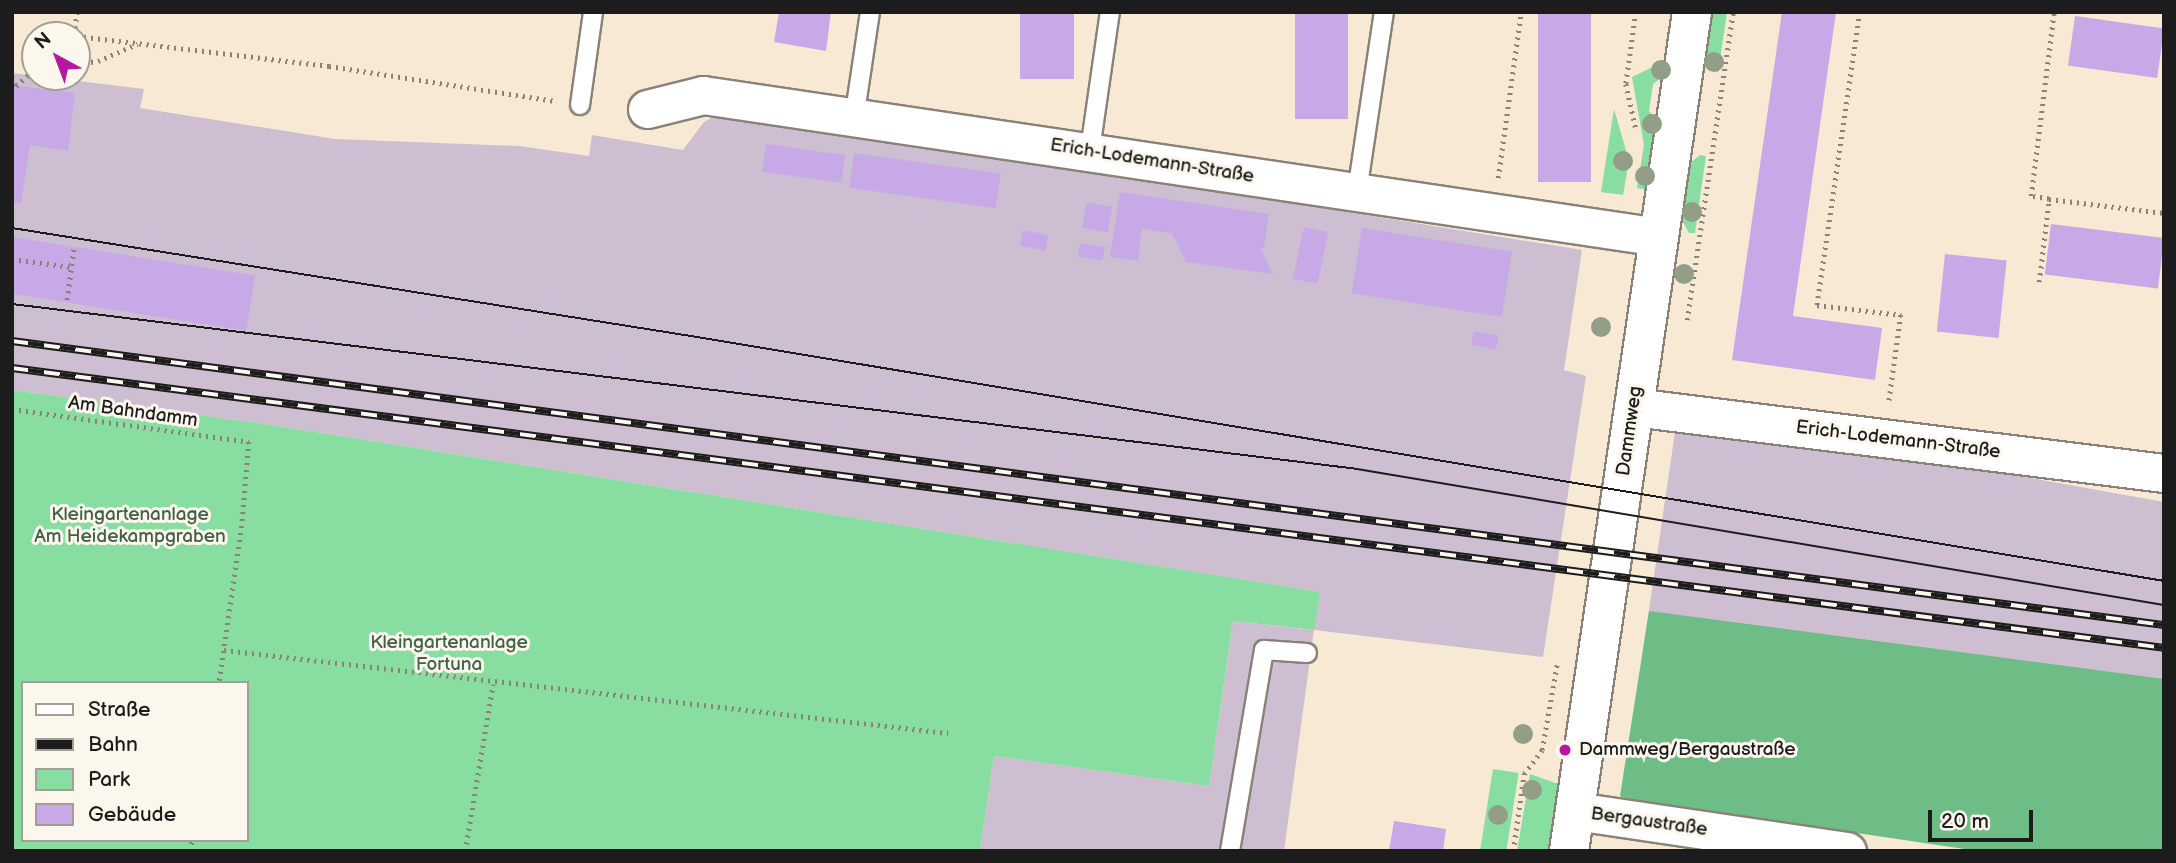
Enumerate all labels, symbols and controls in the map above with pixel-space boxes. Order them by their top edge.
north arrow [21,21,91,91]
text: N [30,28,56,55]
street label: Erich-Lodemann-Straße [1048,134,1256,188]
street label: Dammweg [1612,385,1648,477]
street label: Am Bahndamm [67,392,199,432]
street label: Erich-Lodemann-Straße [1794,416,2002,464]
park label: Kleingartenanlage Am Heidekampgraben [34,504,226,548]
park label: Kleingartenanlage Fortuna [370,632,528,676]
legend [21,681,248,842]
text: Straße [88,697,150,722]
text: Bahn [88,732,138,757]
place label: Dammweg/Bergaustraße [1579,739,1795,761]
marker: Dammweg/Bergaustraße [1557,742,1573,758]
text: Park [88,767,130,792]
scale bar [1931,796,2036,840]
text: Gebäude [88,802,176,827]
street label: Bergaustraße [1589,803,1709,841]
text: 20 m [1941,809,1989,834]

